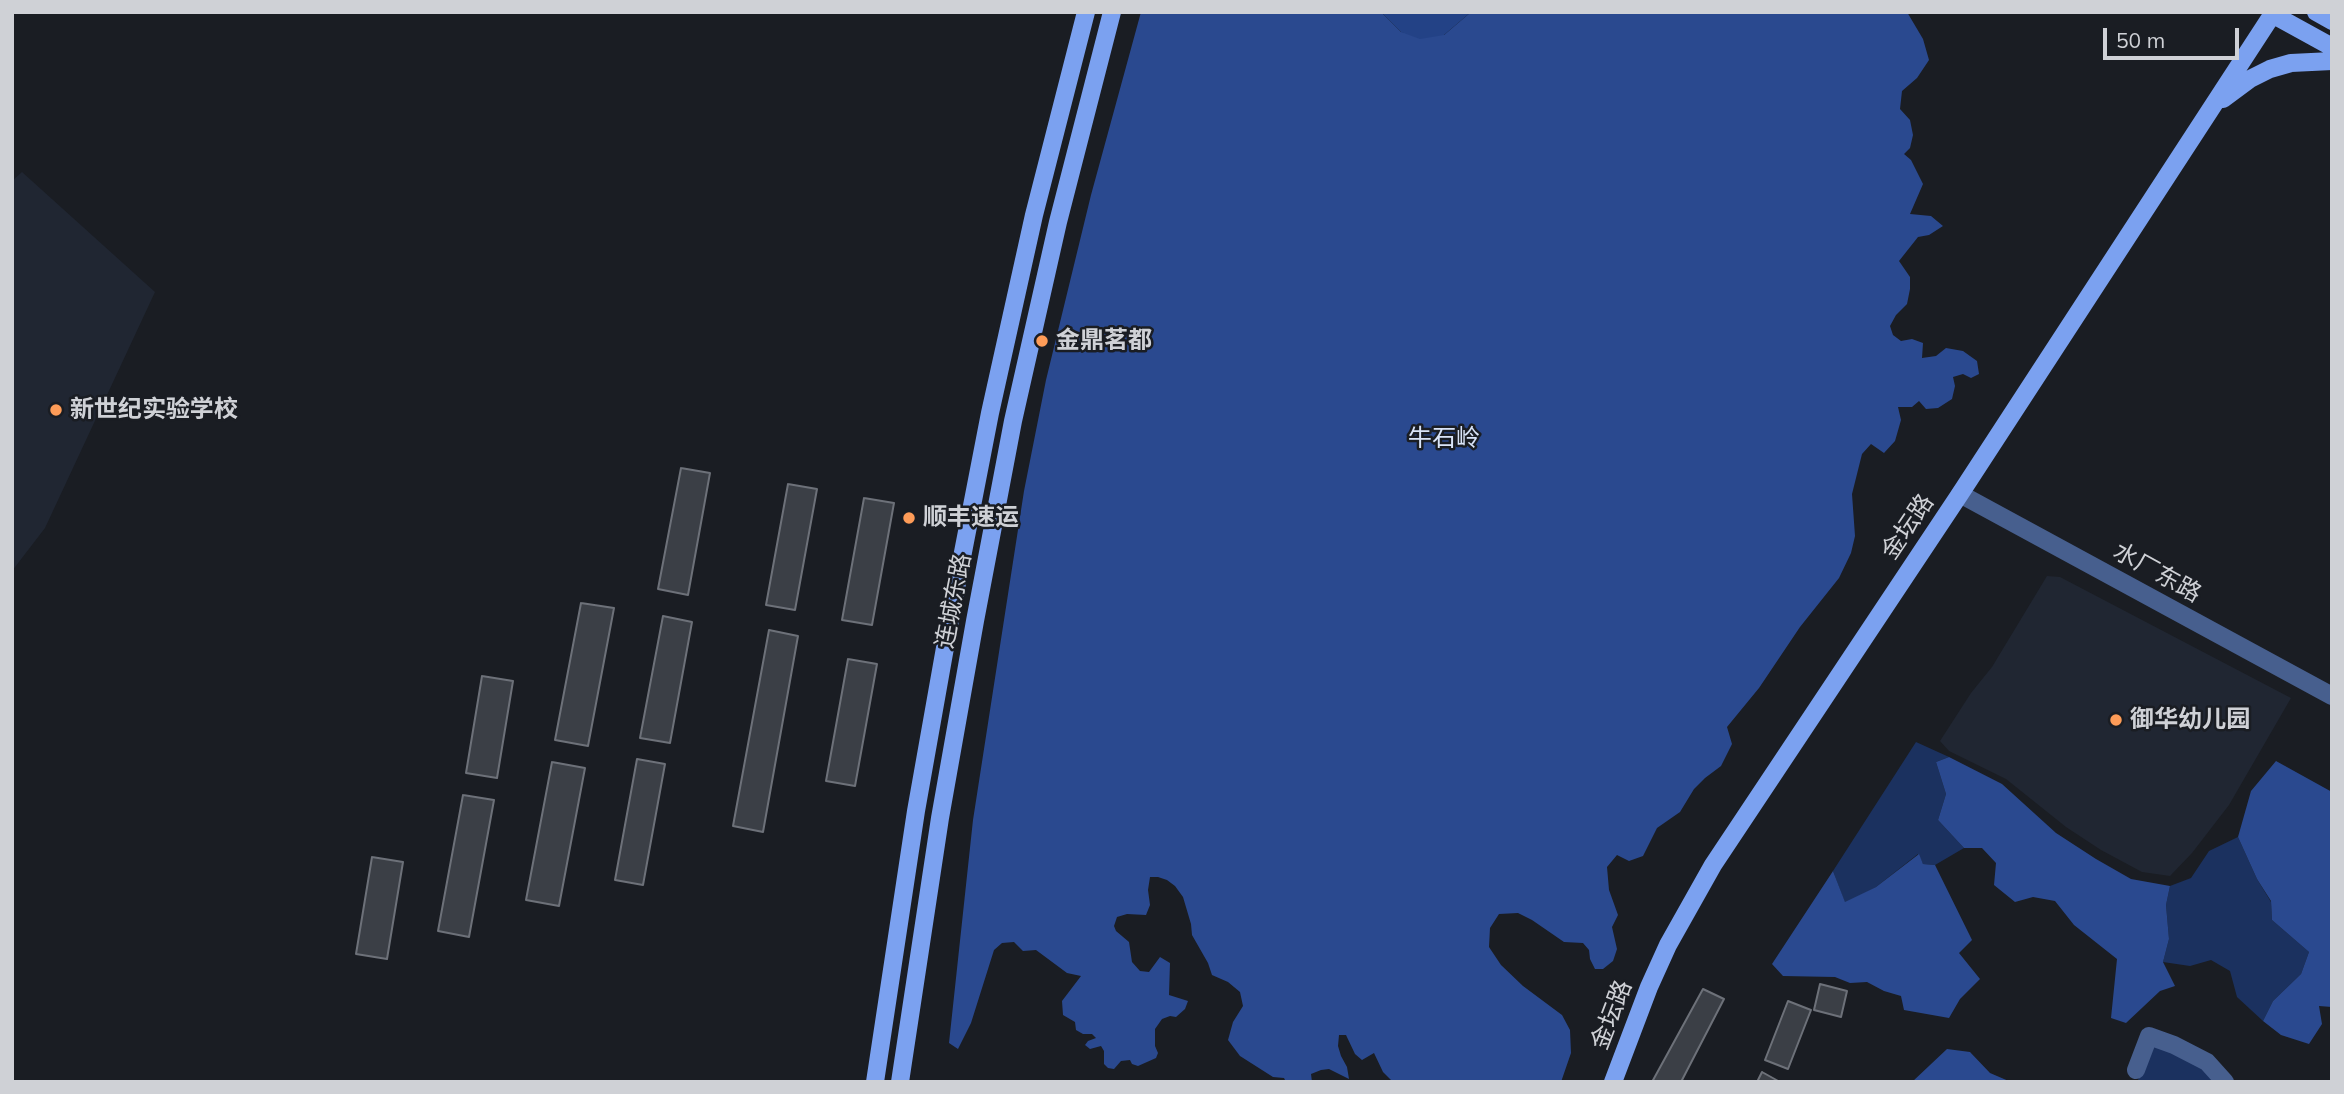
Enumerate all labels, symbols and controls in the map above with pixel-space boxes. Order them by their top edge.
scale bar [2106,14,2242,58]
text: 50 m [2116,27,2165,53]
place label: 金鼎茗都 [1056,327,1152,355]
marker: 金鼎茗都 [1034,333,1050,349]
place label: 新世纪实验学校 [70,396,238,424]
marker: 新世纪实验学校 [48,402,64,418]
park label: 牛石岭 [1408,425,1480,453]
street label: 金坛路 [1876,489,1940,565]
place label: 顺丰速运 [923,504,1019,532]
marker: 顺丰速运 [901,510,917,526]
street label: 水厂东路 [2108,537,2206,609]
street label: 连城东路 [931,551,977,651]
place label: 御华幼儿园 [2130,706,2250,734]
marker: 御华幼儿园 [2108,712,2124,728]
street label: 金坛路 [1586,976,1638,1054]

